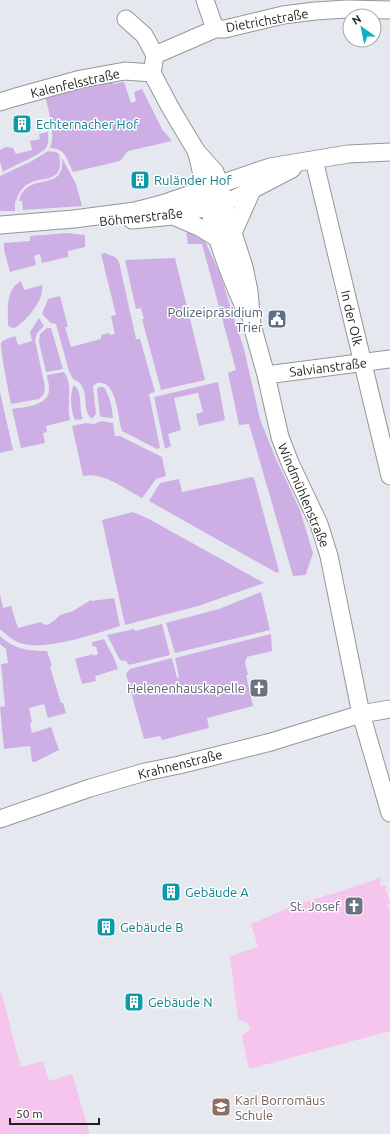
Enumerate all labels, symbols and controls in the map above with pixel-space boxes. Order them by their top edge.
street label: Dietrichstraße [225,6,309,34]
north arrow [342,8,382,48]
text: N [350,12,363,27]
street label: Kalenfelsstraße [29,66,121,100]
building icon: Echternacher Hof [11,113,33,135]
place label: Echternacher Hof [36,117,138,131]
building icon: Ruländer Hof [129,169,151,191]
place label: Ruländer Hof [154,173,231,187]
street label: Böhmerstraße [99,206,183,228]
street label: In der Olk [339,289,365,348]
place label: Polizeipräsidium Trier [168,305,263,334]
public building icon: Polizeipräsidium Trier [266,308,288,330]
street label: Salvianstraße [288,355,368,379]
street label: Windmühlenstraße [276,441,332,549]
church icon: Helenenhauskapelle [248,677,270,699]
place label: Helenenhauskapelle [127,681,245,695]
street label: Krahnenstraße [136,747,224,781]
building icon: Gebäude A [160,881,182,903]
place label: Gebäude A [185,885,249,899]
church icon: St. Josef [343,895,365,917]
place label: St. Josef [290,899,340,913]
building icon: Gebäude B [95,916,117,938]
place label: Gebäude B [120,920,184,934]
building icon: Gebäude N [123,991,145,1013]
place label: Gebäude N [148,995,213,1009]
place label: Karl Borromäus Schule [235,1093,326,1122]
school or university icon: Karl Borromäus Schule [210,1096,232,1118]
scale bar [10,1100,99,1126]
text: 50 m [16,1107,43,1120]

